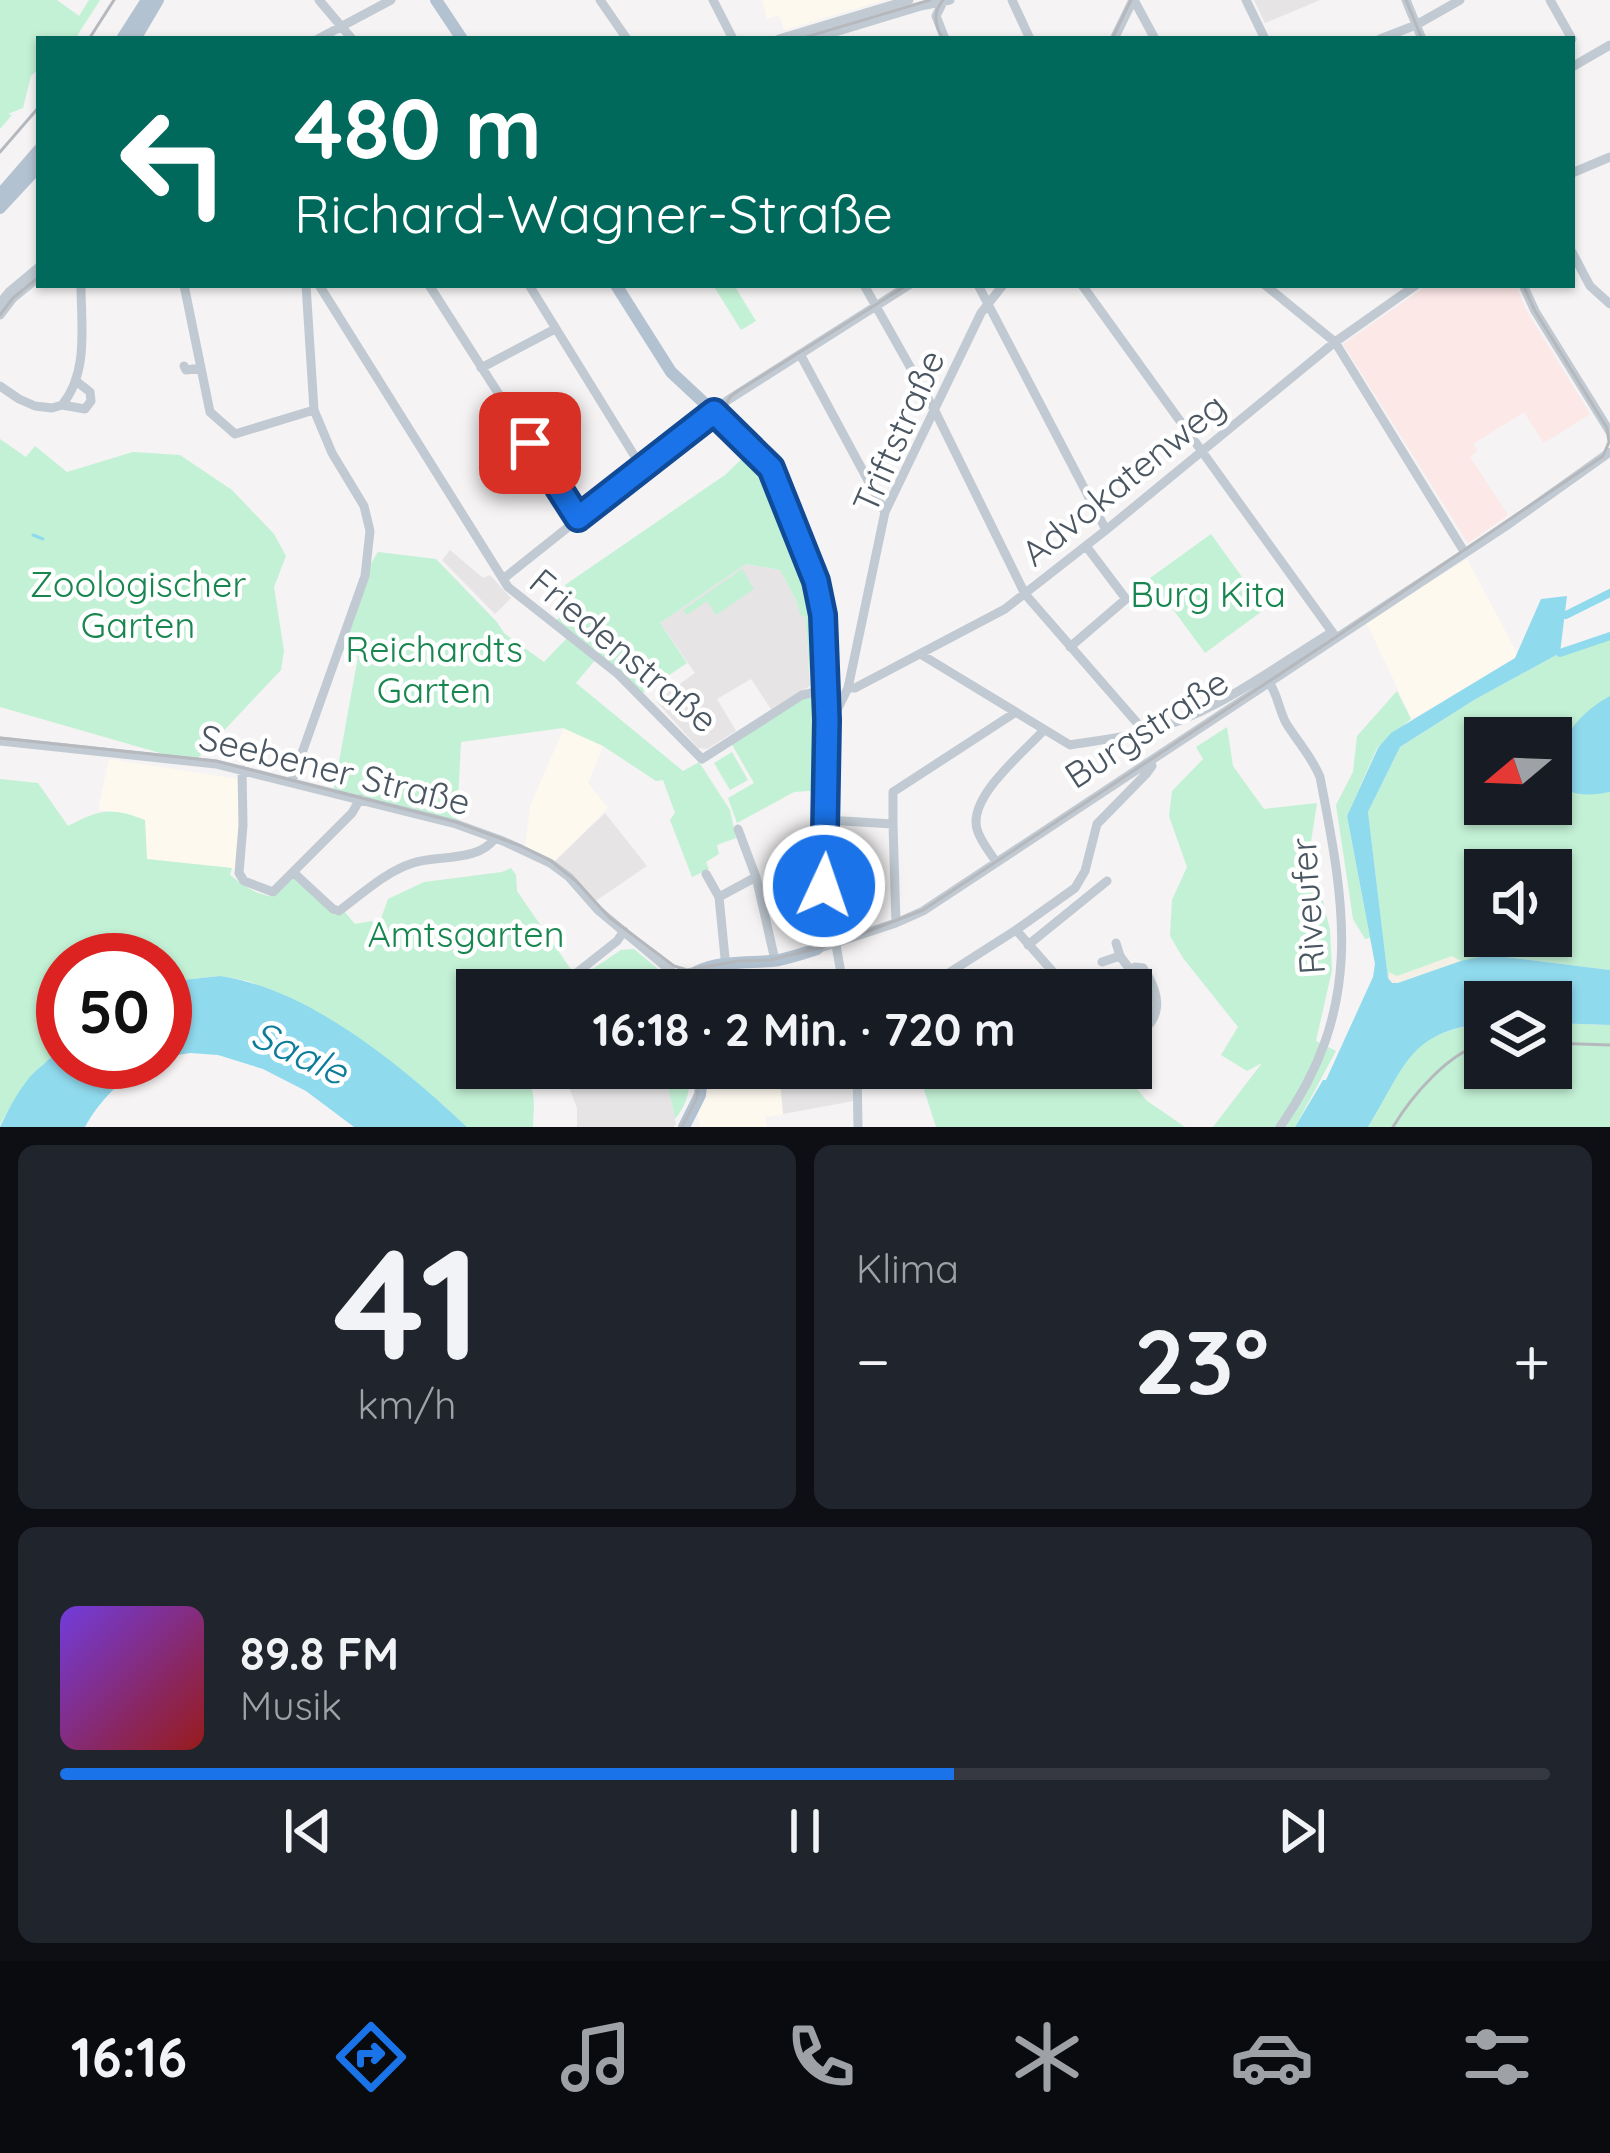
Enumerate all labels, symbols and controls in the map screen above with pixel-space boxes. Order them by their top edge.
text: 480 m [294,75,542,180]
icon: left [96,84,252,240]
text: Richard-Wagner-Straße [294,179,893,247]
street label: Triftstraße [842,343,954,519]
street label: Advokatenweg [1012,383,1234,575]
pin [479,392,581,494]
icon: arrive [497,410,563,476]
street label: Friedenstraße [521,558,727,742]
park label: Zoologischer Garten [30,561,246,647]
park label: Burg Kita [1130,571,1286,616]
park label: Reichardts Garten [345,626,523,712]
street label: Burgstraße [1056,659,1236,797]
street label: Seebener Straße [195,714,475,824]
north arrow [1464,717,1572,825]
map controls [1464,717,1572,1089]
position arrow [761,823,887,949]
street label: Riveufer [1280,836,1334,976]
button: sound [1464,849,1572,957]
park label: Amtsgarten [367,911,565,956]
speed limit sign: 50 [36,933,192,1089]
button: layers [1464,981,1572,1089]
text: 16:18 · 2 Min. · 720 m [593,1001,1015,1057]
water label: Saale [244,1009,358,1096]
text: 41 [333,1204,481,1399]
text: Klima [856,1244,959,1293]
text: 23° [1134,1304,1269,1417]
text: − [856,1319,890,1402]
text: + [1513,1319,1550,1402]
text: km/h [358,1380,456,1429]
text: 89.8 FM [240,1625,399,1681]
text: Musik [240,1681,342,1730]
icon: previous [275,1798,341,1864]
icon: pause [772,1798,838,1864]
icon: next [1269,1798,1335,1864]
icon: directions [329,2015,413,2099]
icon: music [554,2015,638,2099]
icon: phone [779,2015,863,2099]
icon: climate [1005,2015,1089,2099]
icon: car [1230,2015,1314,2099]
icon: filters [1455,2015,1539,2099]
text: 16:16 [71,2023,187,2091]

